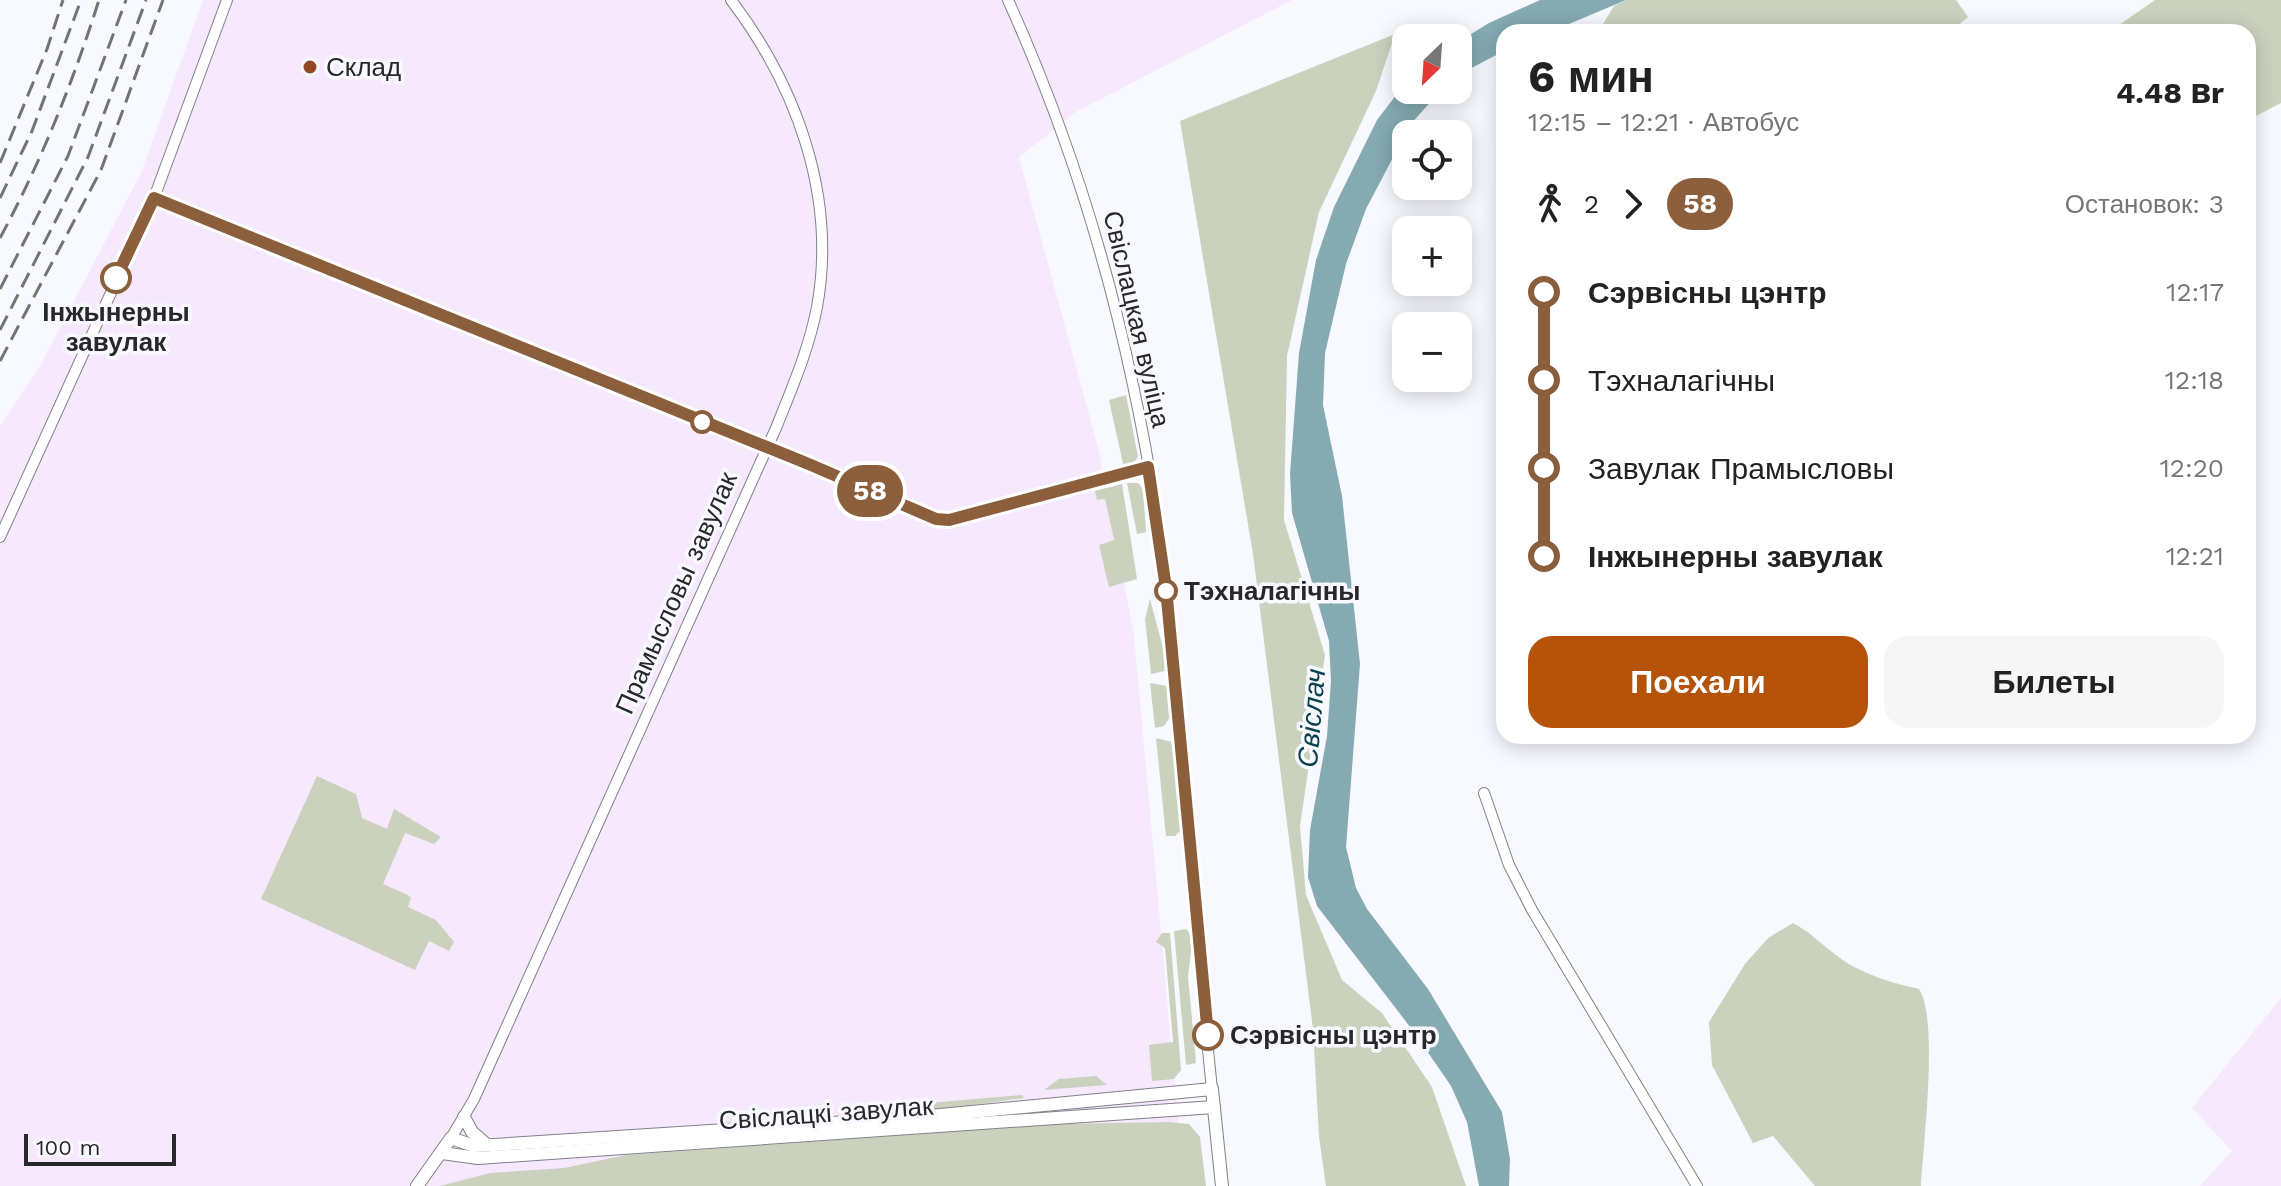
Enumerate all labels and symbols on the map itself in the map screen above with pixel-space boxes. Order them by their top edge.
north arrow [1392,24,1472,104]
place label: Склад [326,52,401,82]
marker: Склад [301,58,319,76]
street label: Свіслацкая вуліца [1098,208,1177,431]
marker: Інжынерны завулак [101,263,131,293]
place label: Інжынерны завулак [42,297,190,357]
unlabelled marker [691,411,713,433]
line badge: 58 [834,465,906,517]
street label: Прамысловы завулак [609,467,743,719]
place label: Тэхналагічны [1184,576,1361,606]
marker: Тэхналагічны [1155,580,1177,602]
water label: Свіслач [1291,667,1332,769]
marker: Сэрвісны цэнтр [1193,1020,1223,1050]
place label: Сэрвісны цэнтр [1230,1020,1437,1050]
street label: Свіслацкі завулак [718,1090,935,1135]
scale bar [24,1130,176,1166]

